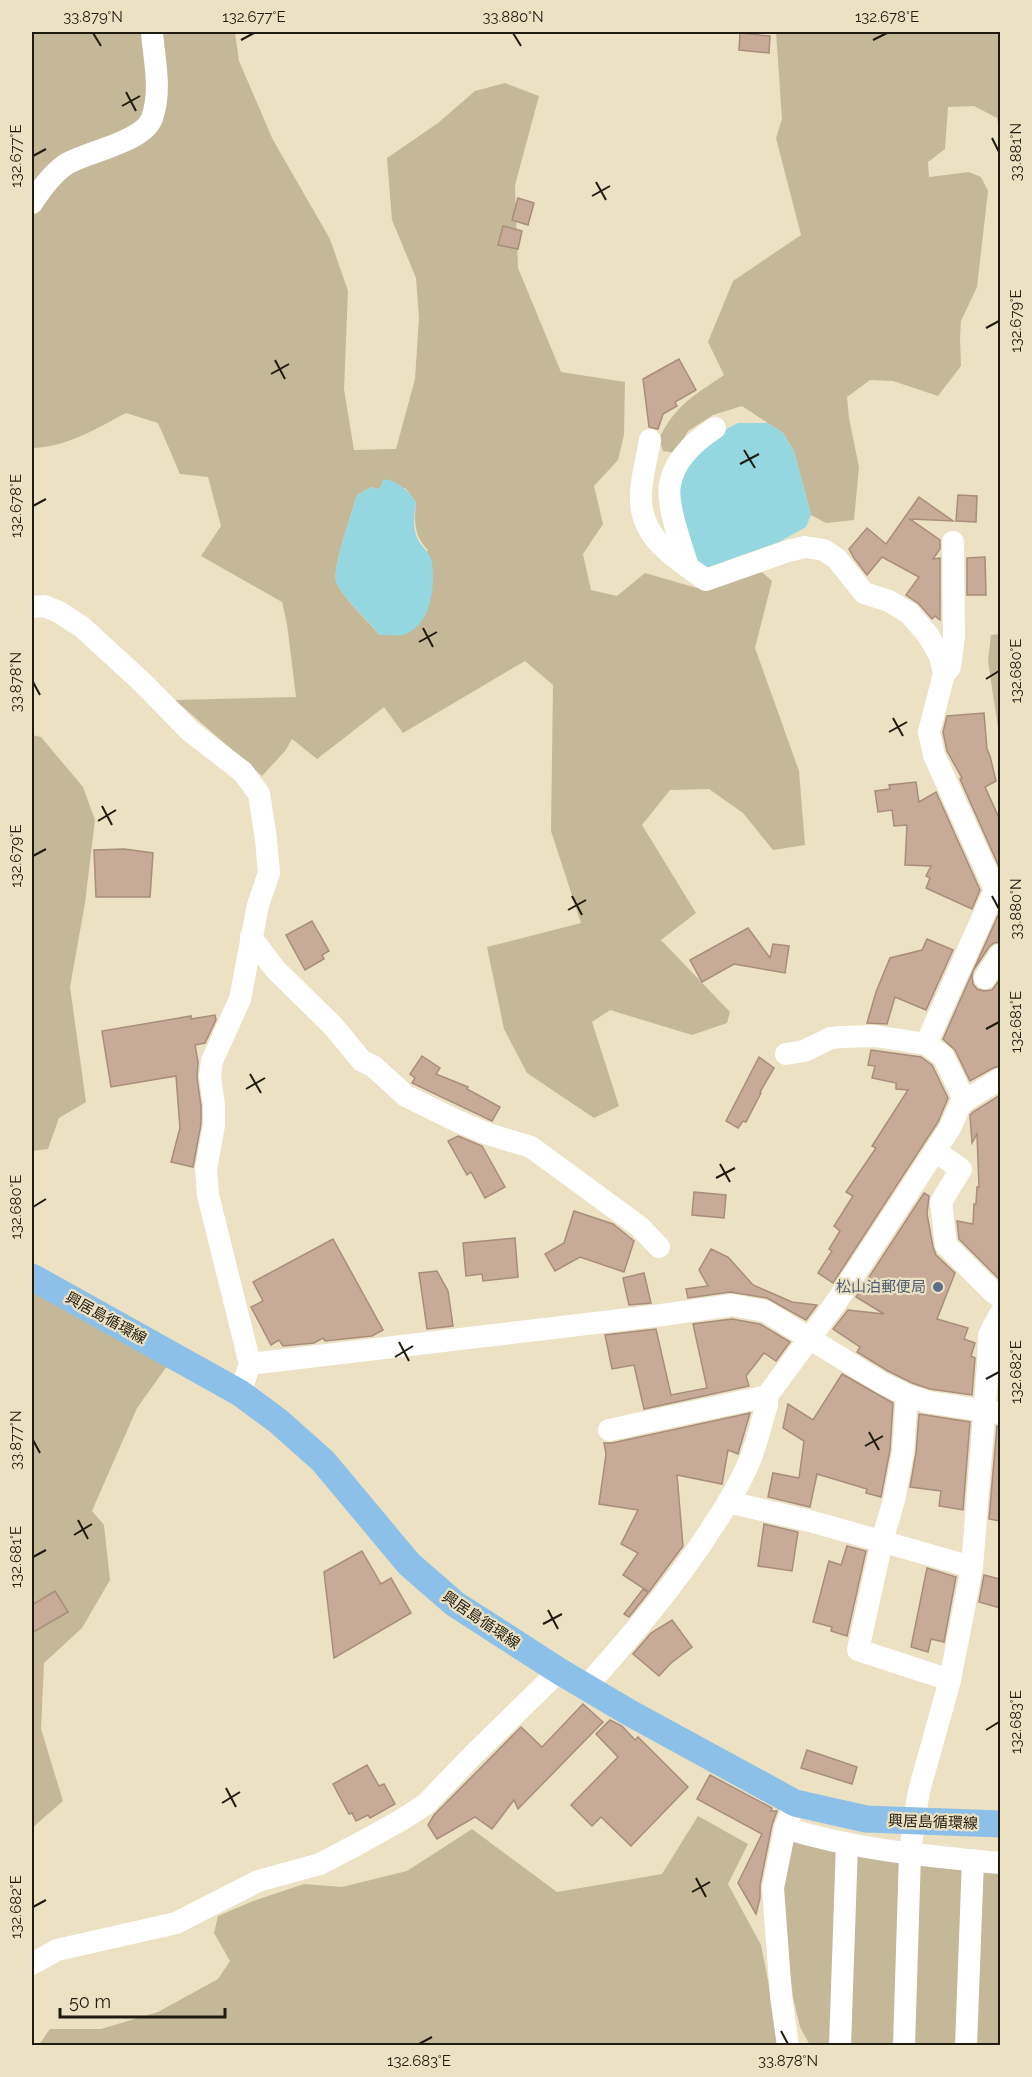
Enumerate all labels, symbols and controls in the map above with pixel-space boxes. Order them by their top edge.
text: 33.879°N [63,8,123,26]
text: 132.677°E [222,8,286,26]
text: 33.880°N [482,8,544,26]
text: 132.678°E [855,8,919,26]
text: 33.881°N [1007,123,1025,181]
text: 132.677°E [7,124,25,188]
text: 132.679°E [1007,289,1025,353]
text: 132.678°E [7,474,25,538]
text: 132.680°E [1007,638,1025,704]
text: 33.878°N [7,652,25,712]
text: 132.679°E [7,824,25,888]
text: 33.880°N [1007,878,1025,940]
text: 132.681°E [1007,991,1025,1053]
text: 132.680°E [7,1174,25,1240]
place label: 松山泊郵便局 [836,1278,926,1296]
marker: 松山泊郵便局 [931,1280,945,1294]
street label: 興居島循環線 [62,1288,150,1348]
text: 132.682°E [1007,1340,1025,1404]
text: 33.877°N [7,1410,25,1470]
text: 132.681°E [7,1526,25,1588]
street label: 興居島循環線 [439,1587,523,1653]
text: 132.683°E [1007,1690,1025,1754]
street label: 興居島循環線 [888,1811,978,1833]
text: 132.682°E [7,1875,25,1939]
scale bar [60,1981,225,2019]
text: 50 m [69,1991,111,2012]
text: 132.683°E [387,2052,451,2070]
text: 33.878°N [758,2052,818,2070]

